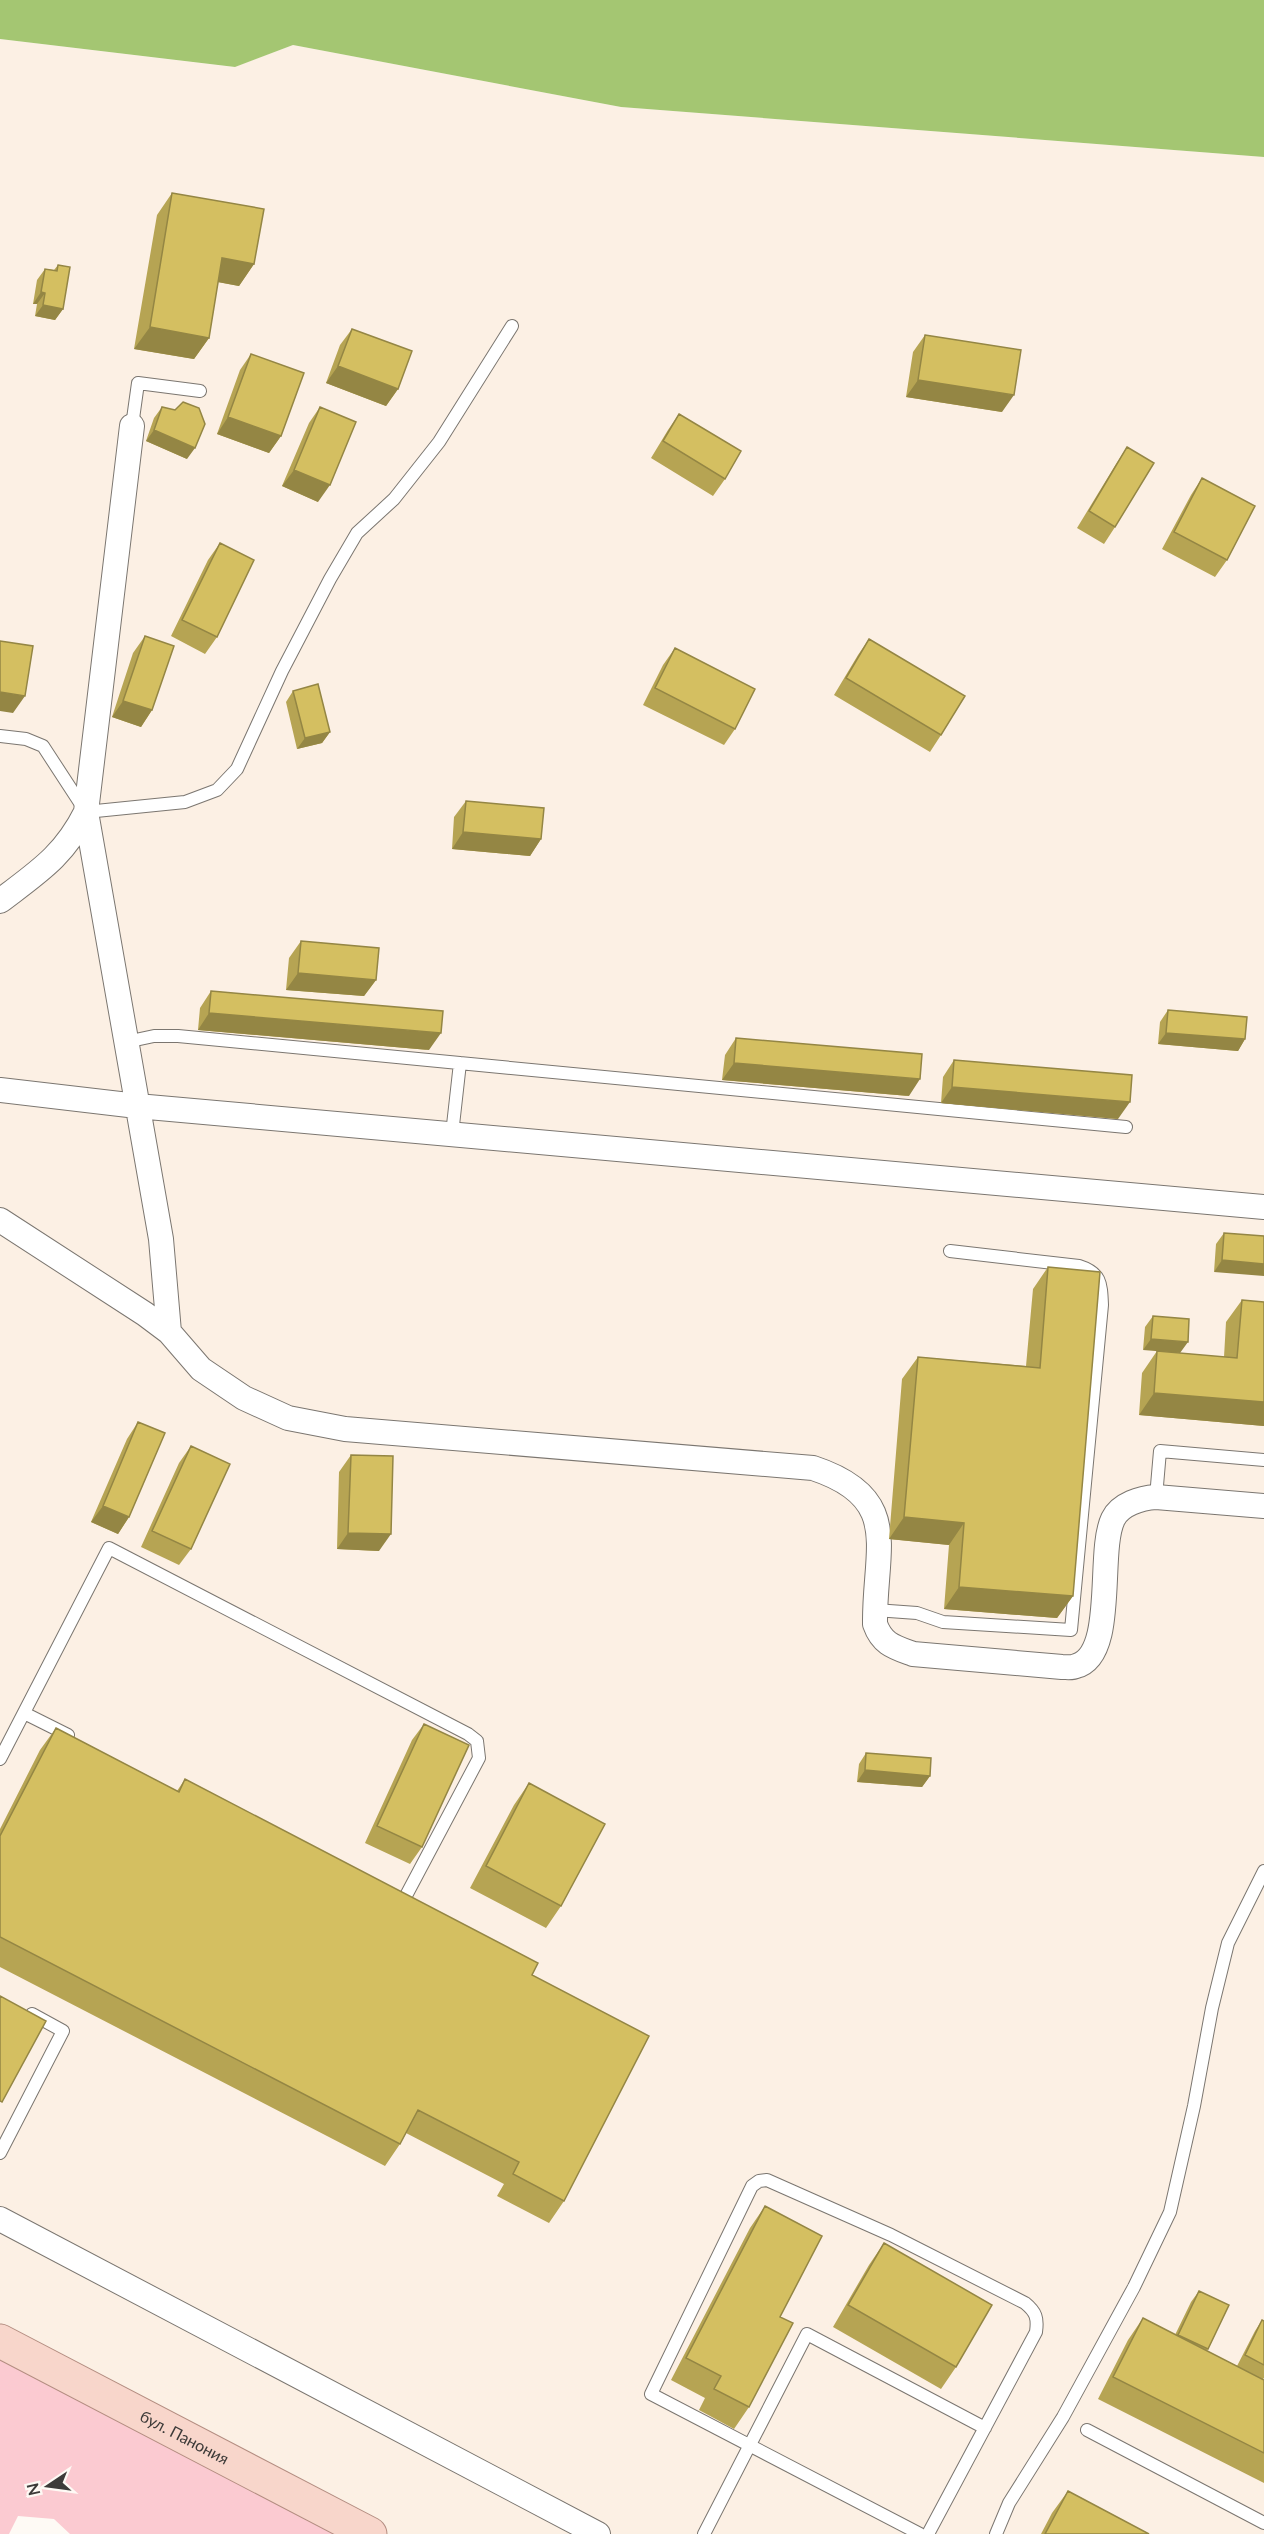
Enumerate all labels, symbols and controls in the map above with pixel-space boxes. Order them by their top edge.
street label: бул. Панония [137,2406,232,2468]
north arrow [18,2456,78,2516]
text: N [22,2481,44,2498]

